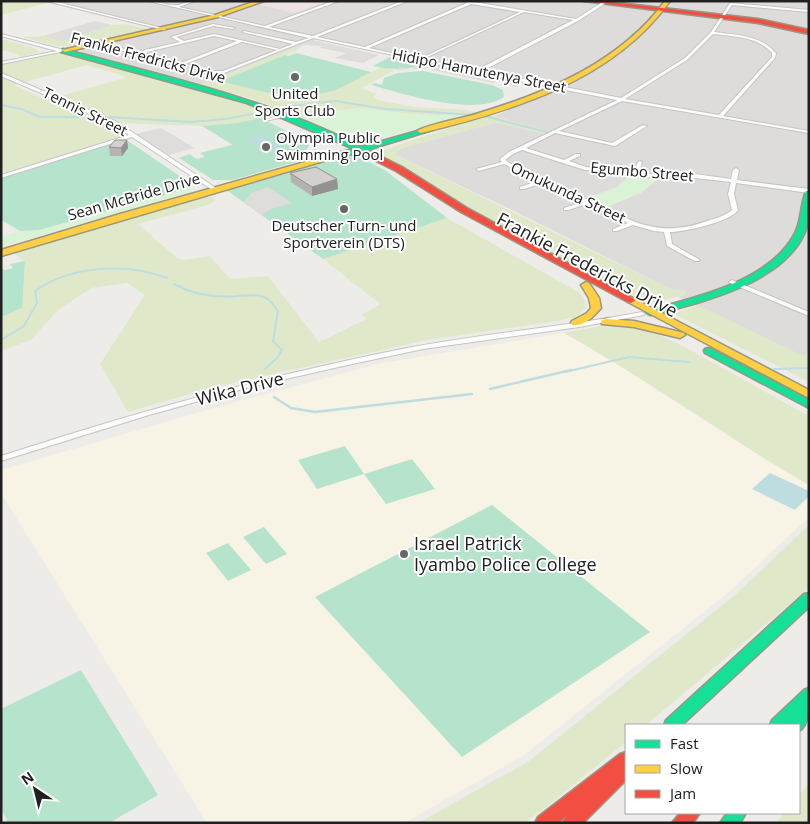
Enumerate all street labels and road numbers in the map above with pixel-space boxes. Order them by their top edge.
street label: Frankie Fredricks Drive [69,27,228,87]
street label: Hidipo Hamutenya Street [390,43,568,97]
street label: Tennis Street [40,82,131,140]
street label: Omukunda Street [508,157,629,227]
street label: Egumbo Street [590,157,695,185]
street label: Sean McBride Drive [65,168,202,224]
street label: Frankie Fredericks Drive [493,206,682,322]
street label: Wika Drive [194,366,286,410]

